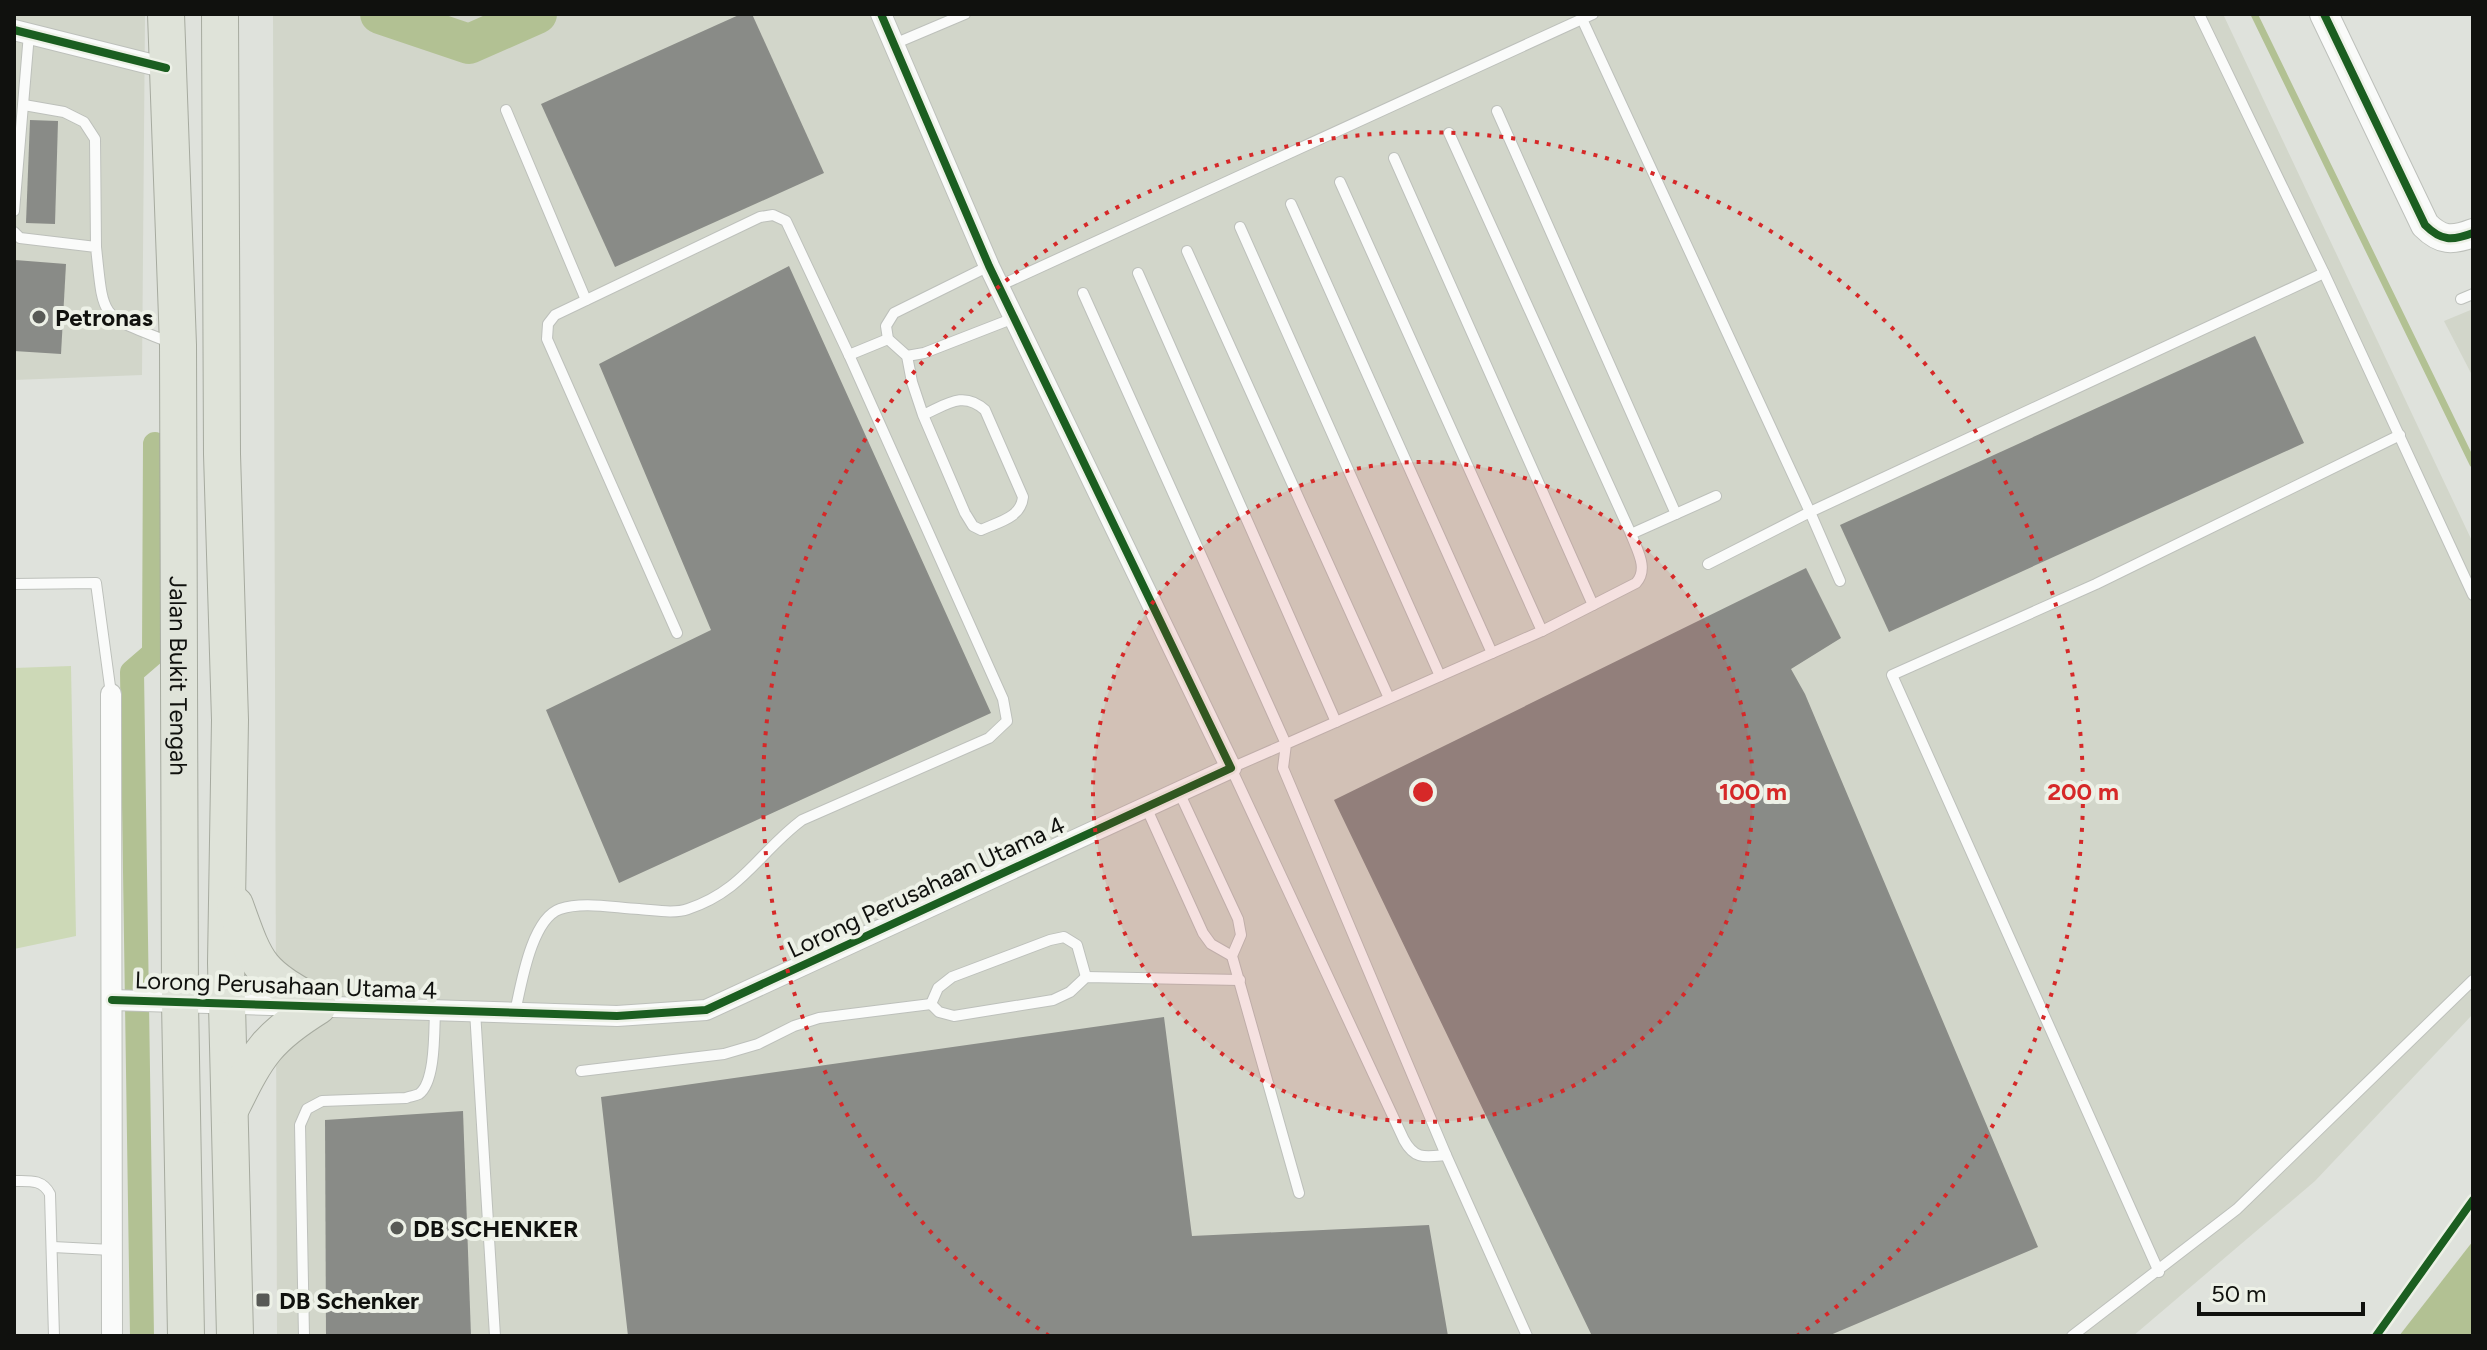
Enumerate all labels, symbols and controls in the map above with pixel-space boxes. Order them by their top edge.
place label: Petronas [55,303,153,332]
marker: Petronas [30,308,48,326]
street label: Jalan Bukit Tengah [164,576,194,776]
text: 100 m [1719,777,1787,806]
text: 200 m [2047,777,2119,806]
centre of rings [1409,778,1437,806]
street label: Lorong Perusahaan Utama 4 [783,810,1069,964]
street label: Lorong Perusahaan Utama 4 [134,965,438,1005]
place label: DB SCHENKER [413,1214,578,1243]
marker: DB SCHENKER [388,1219,406,1237]
scale bar [2199,1266,2363,1316]
text: 50 m [2211,1279,2267,1308]
place label: DB Schenker [279,1286,419,1315]
marker: DB Schenker [254,1291,272,1309]

